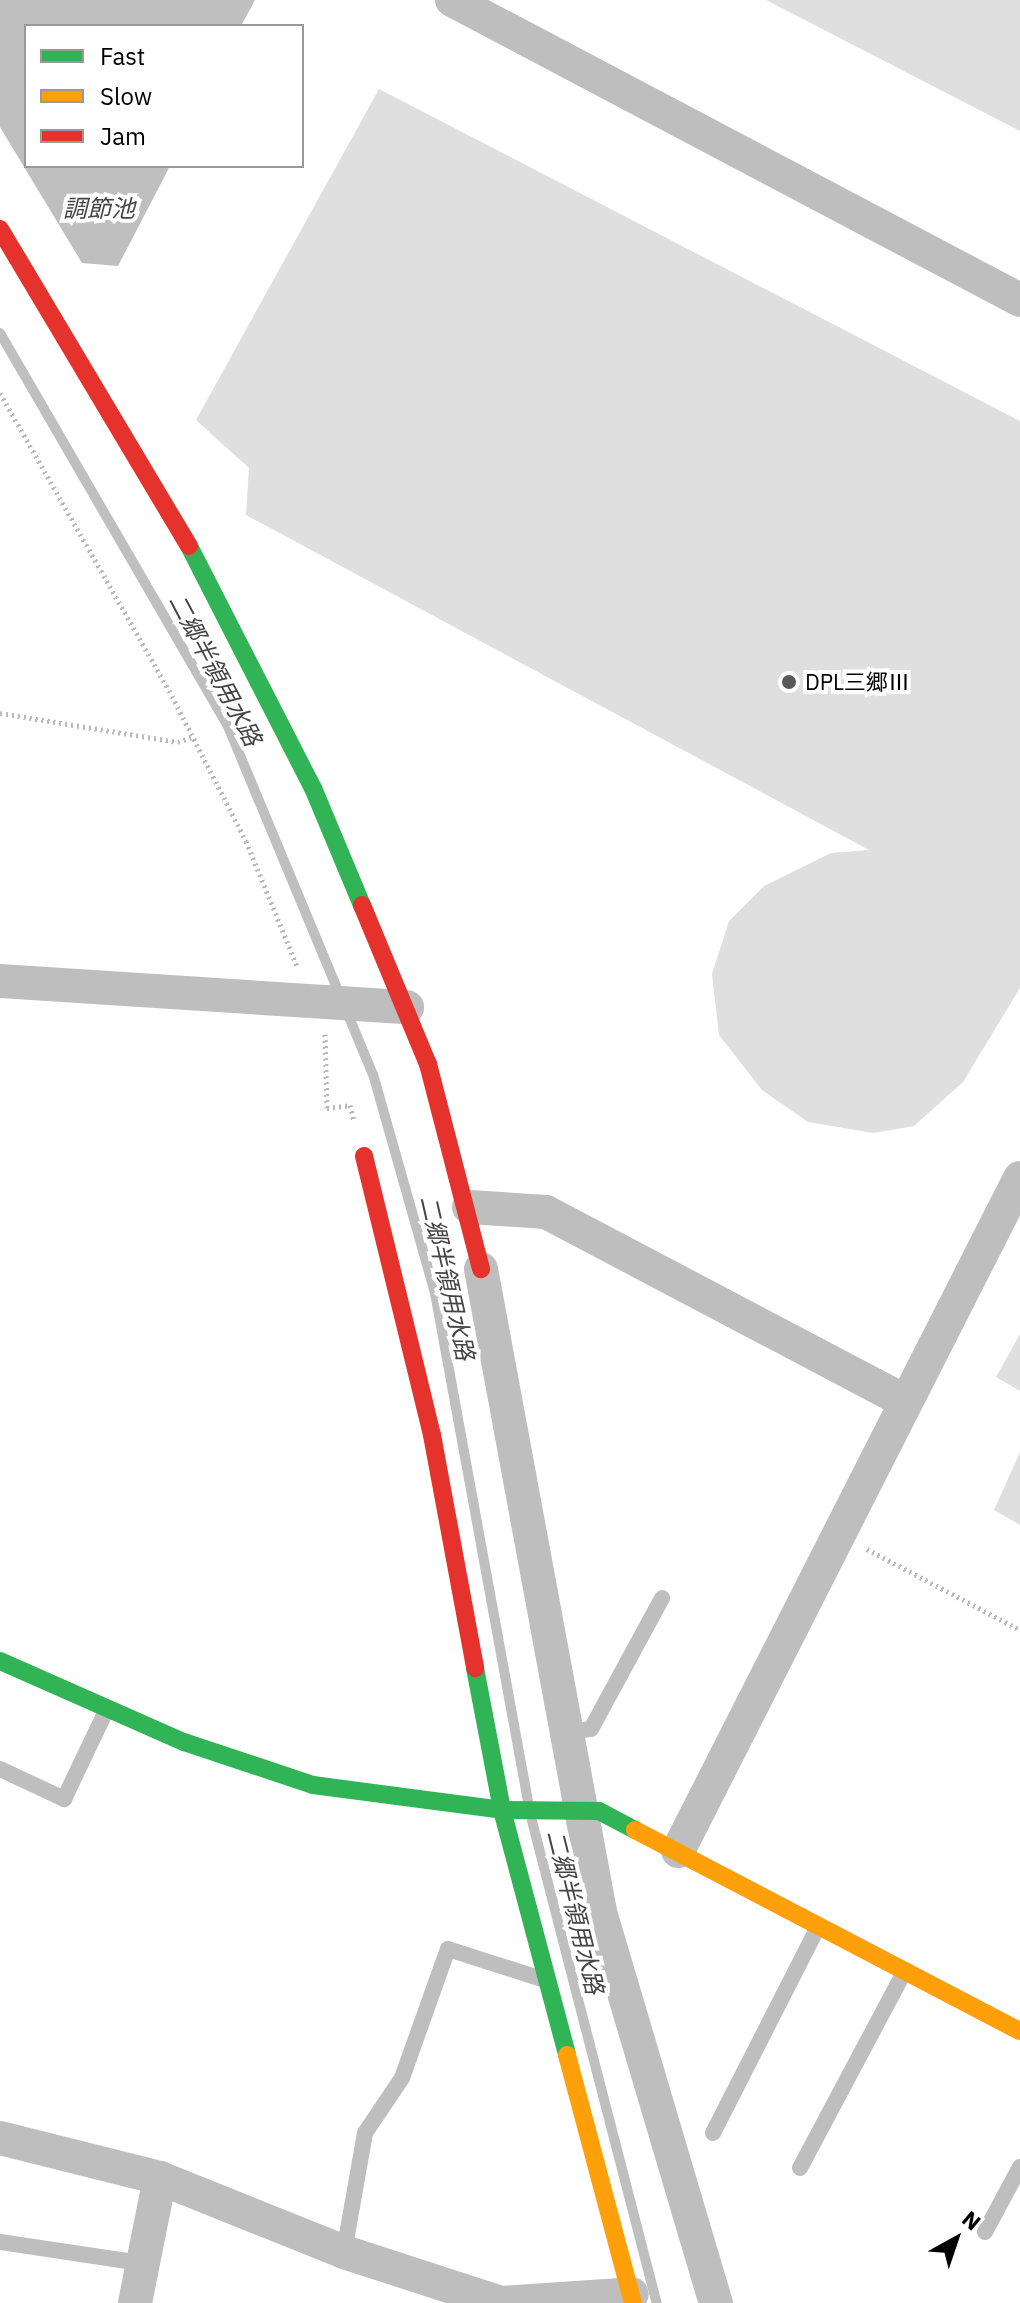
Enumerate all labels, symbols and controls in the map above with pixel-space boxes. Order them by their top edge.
legend [24,24,304,168]
text: Fast [100,40,145,72]
text: Slow [100,80,152,112]
text: Jam [100,120,146,152]
water label: 調節池 [63,195,135,223]
water label: 二郷半領用水路 [163,589,267,751]
place label: DPL三郷Ⅲ [805,669,910,695]
marker: DPL三郷Ⅲ [780,673,798,691]
water label: 二郷半領用水路 [414,1193,480,1363]
water label: 二郷半領用水路 [541,1827,609,1997]
north arrow [916,2199,996,2279]
text: N [956,2204,987,2236]

